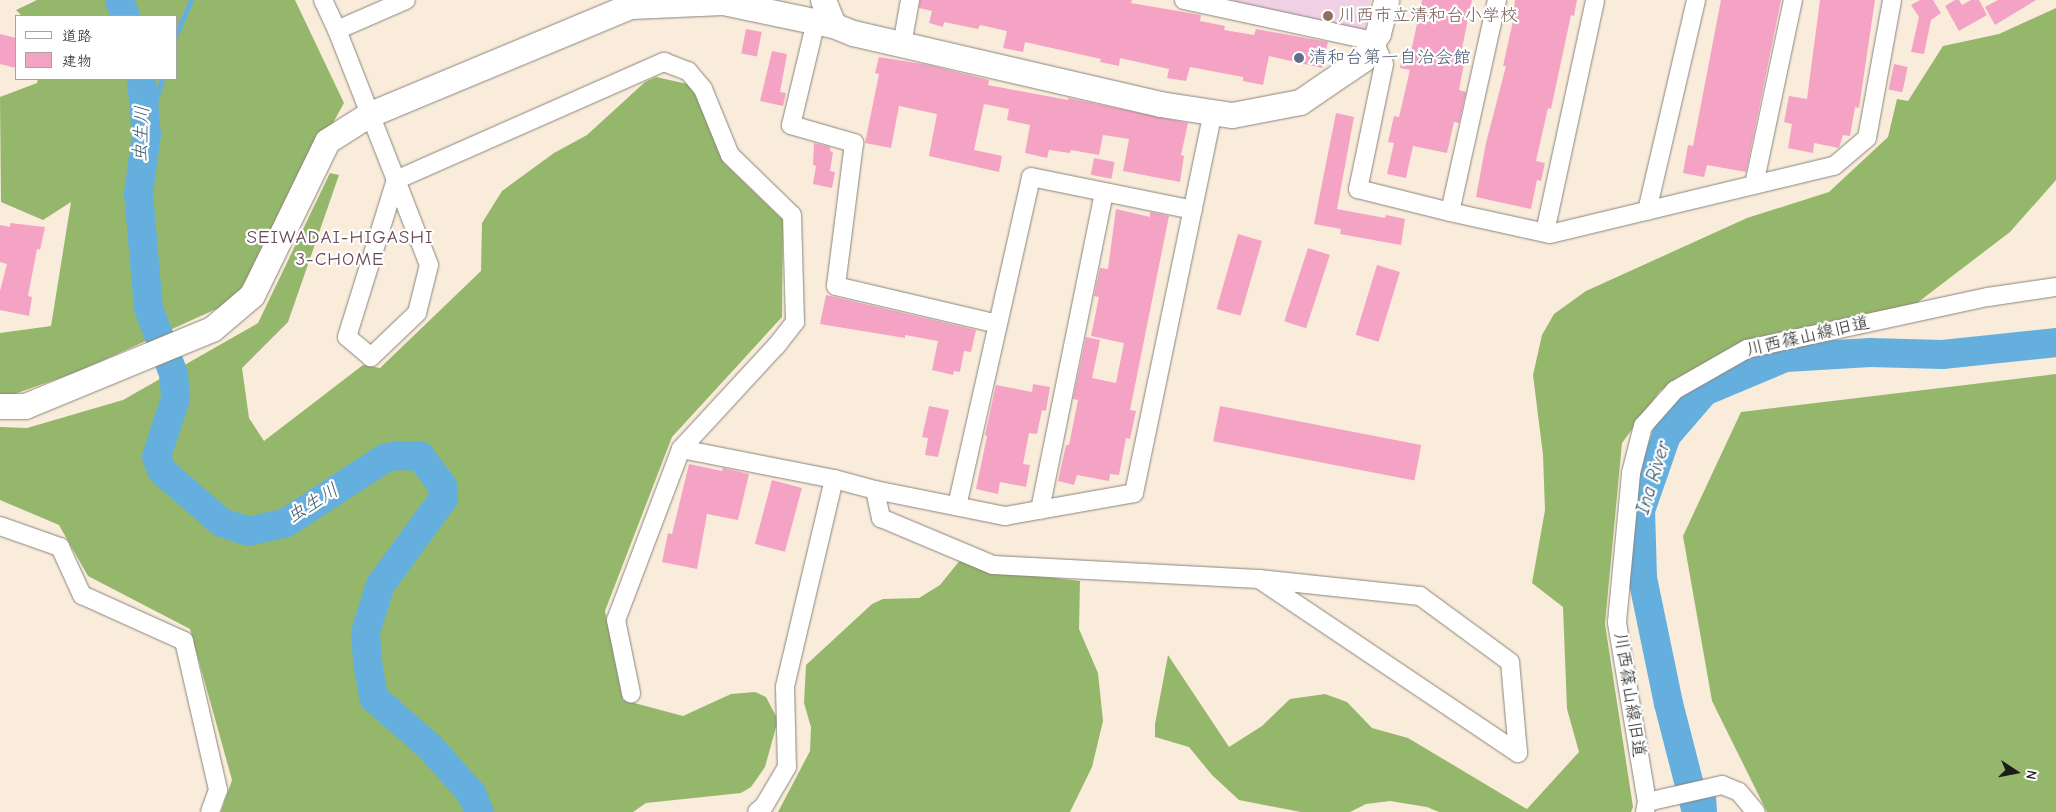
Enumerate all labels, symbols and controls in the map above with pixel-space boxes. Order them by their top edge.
place label: 川西市立清和台小学校 [1338,5,1518,27]
marker: 川西市立清和台小学校 [1322,10,1334,22]
legend [15,15,178,80]
text: 道路 [62,27,92,45]
place label: 清和台第一自治会館 [1309,47,1471,69]
text: 建物 [62,52,92,70]
marker: 清和台第一自治会館 [1293,52,1305,64]
water label: 虫生川 [130,105,154,163]
district label: SEIWADAI-HIGASHI 3-CHOME [245,227,435,271]
street label: 川西篠山線旧道 [1744,312,1872,362]
water label: Ina River [1632,439,1676,517]
water label: 虫生川 [283,479,343,529]
street label: 川西篠山線旧道 [1608,631,1650,759]
north arrow [1991,747,2041,797]
text: N [2022,769,2040,781]

